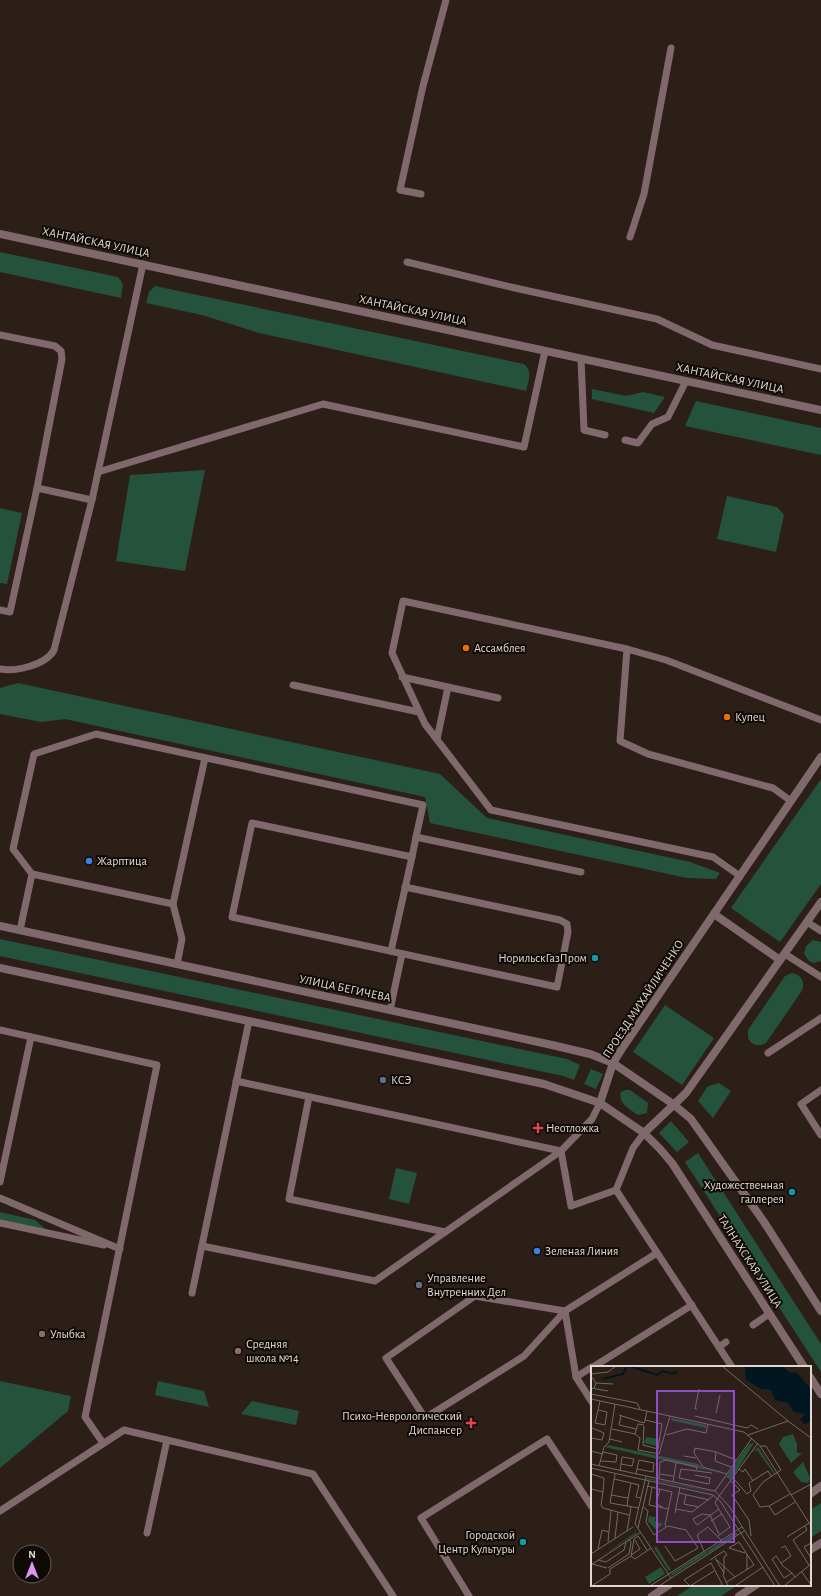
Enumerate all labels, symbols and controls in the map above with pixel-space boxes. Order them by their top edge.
street label: ХАНТАЙСКАЯ УЛИЦА [41,224,151,259]
street label: ХАНТАЙСКАЯ УЛИЦА [358,292,468,327]
street label: ХАНТАЙСКАЯ УЛИЦА [675,360,785,395]
place label: Ассамблея [474,642,525,654]
marker: Ассамблея [461,643,471,653]
place label: Купец [735,711,766,724]
marker: Купец [722,712,732,722]
place label: Жарптица [97,855,147,867]
marker: Жарптица [84,856,94,866]
street label: ПРОЕЗД МИХАЙЛИЧЕНКО [600,937,686,1060]
place label: НорильскГазПром [498,952,587,964]
marker: НорильскГазПром [590,953,600,963]
street label: УЛИЦА БЕГИЧЕВА [298,972,392,1004]
place label: КСЭ [391,1074,411,1086]
marker: КСЭ [378,1075,388,1085]
place label: Неотложка [546,1122,600,1134]
marker: Неотложка [533,1123,543,1133]
place label: Художественная галлерея [704,1179,784,1205]
marker: Художественная галлерея [787,1187,797,1197]
street label: ТАЛНАХСКАЯ УЛИЦА [715,1212,785,1310]
place label: Зеленая Линия [545,1245,619,1257]
marker: Зеленая Линия [532,1246,542,1256]
place label: Управление Внутренних Дел [427,1272,506,1299]
marker: Управление Внутренних Дел [414,1280,424,1290]
place label: Улыбка [50,1328,86,1340]
marker: Улыбка [37,1329,47,1339]
place label: Средняя школа №14 [246,1338,299,1364]
marker: Средняя школа №14 [233,1346,243,1356]
inset map [591,1366,811,1586]
place label: Психо-Неврологический Диспансер [342,1410,462,1436]
marker: Психо-Неврологический Диспансер [465,1417,477,1429]
place label: Городской Центр Культуры [438,1529,515,1556]
marker: Городской Центр Культуры [518,1537,528,1547]
north arrow [12,1544,52,1584]
text: N [28,1549,36,1560]

